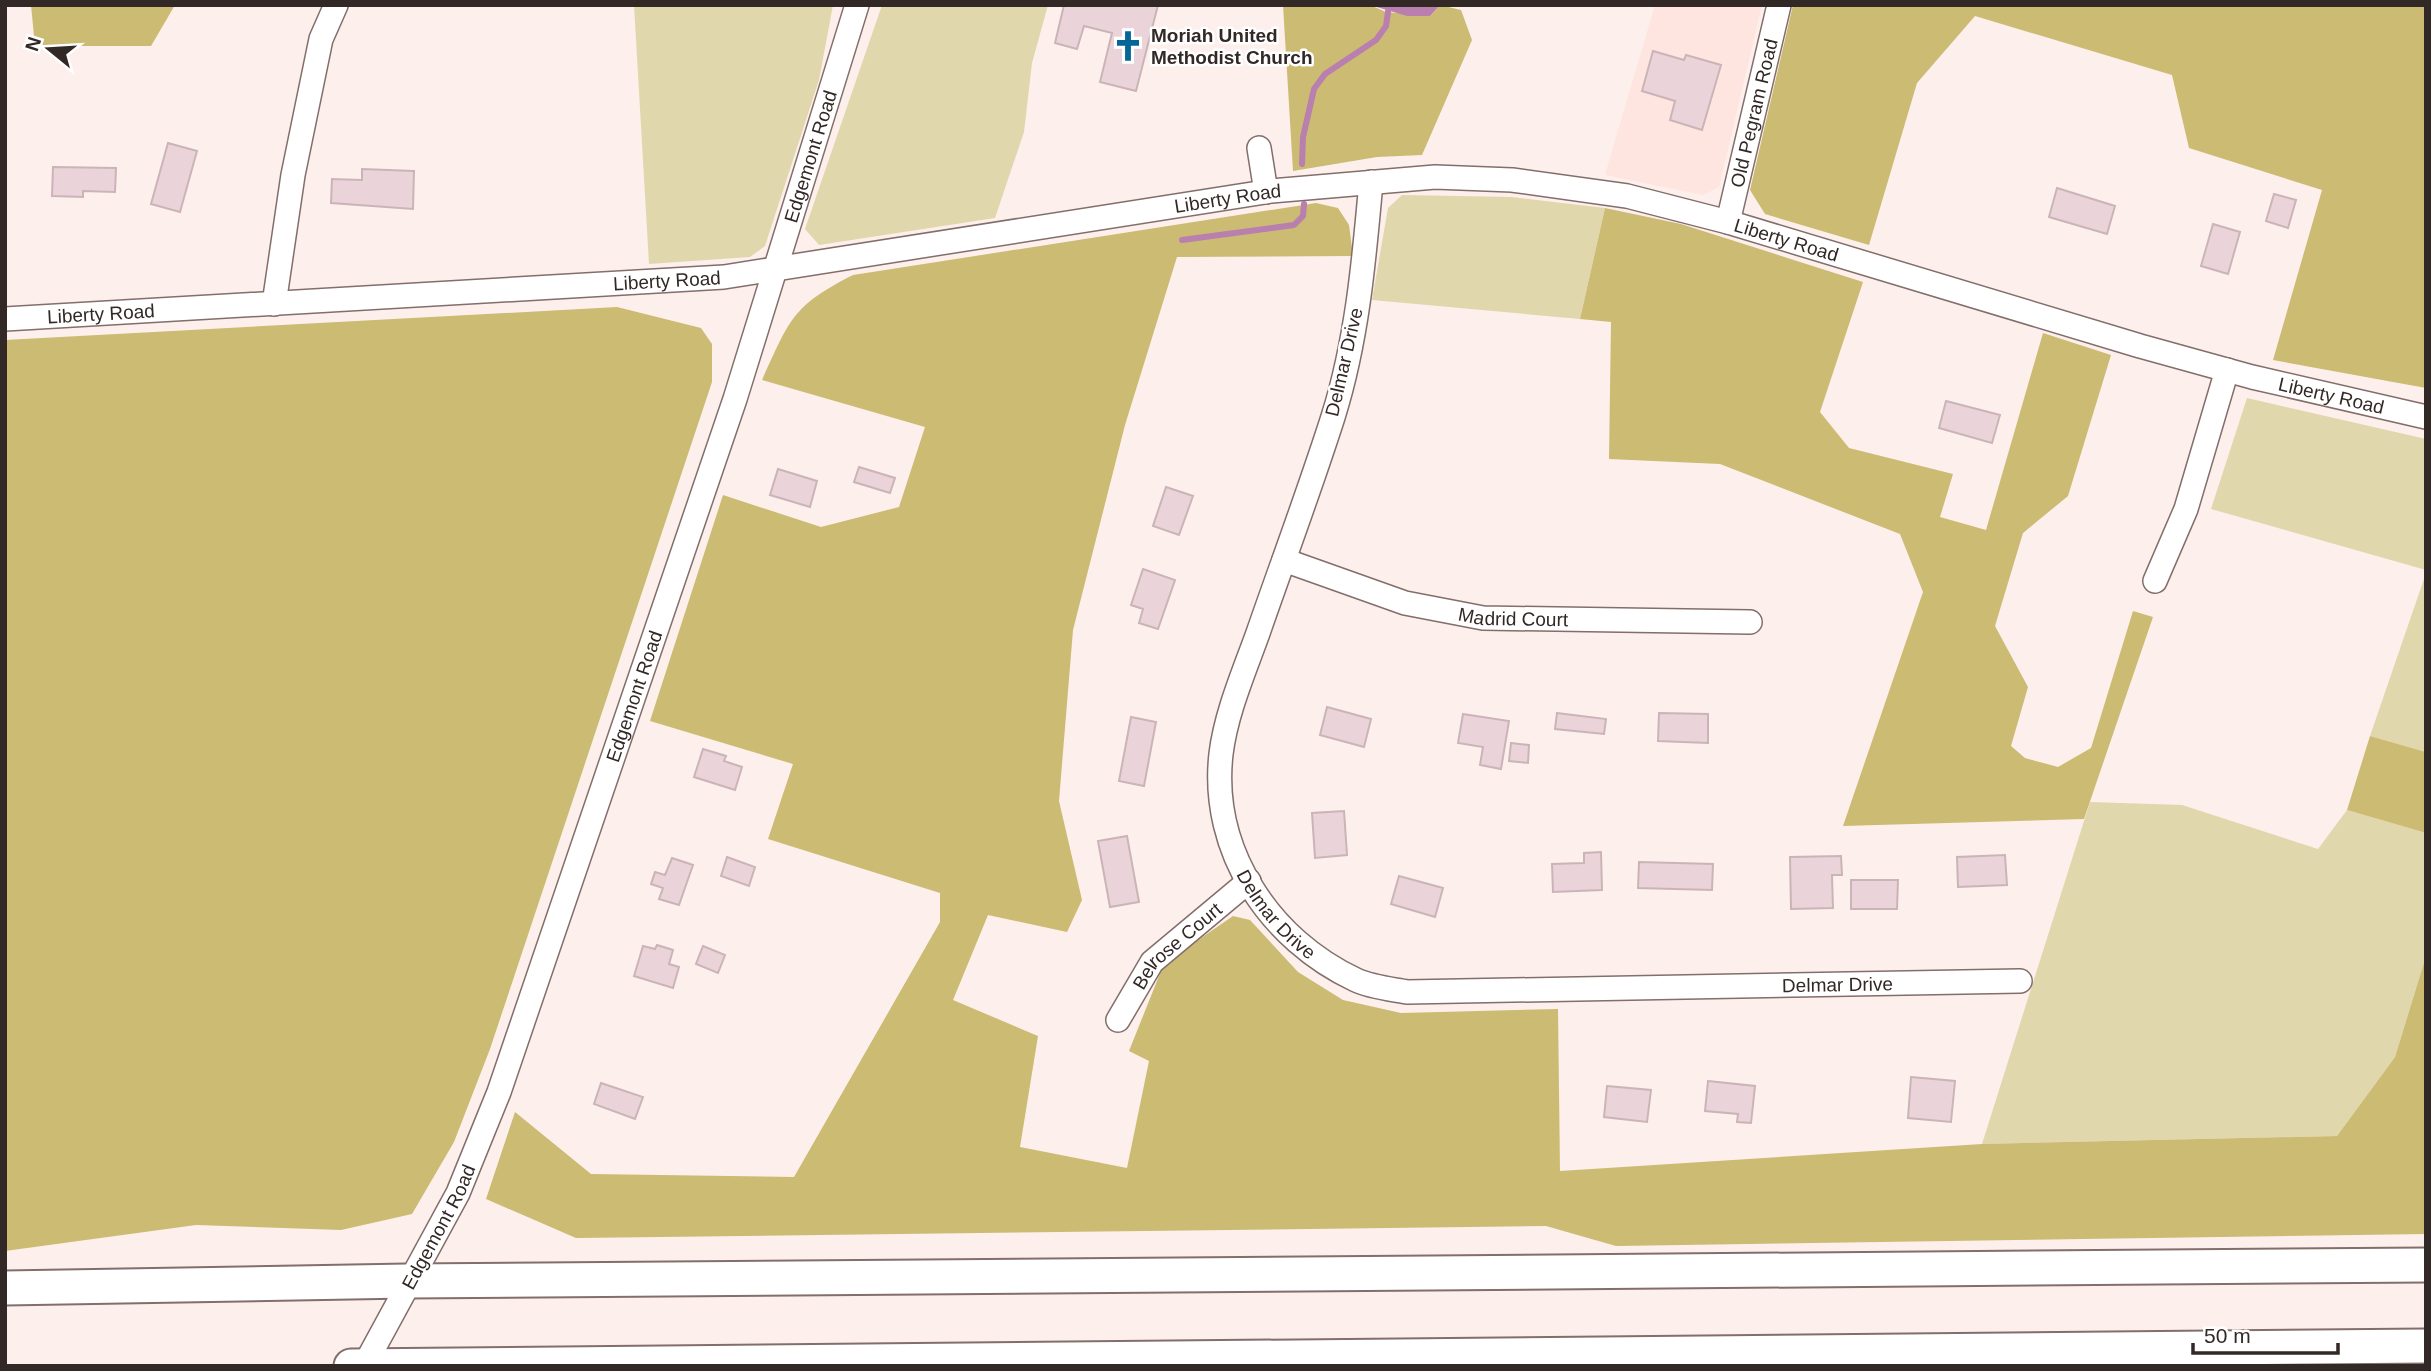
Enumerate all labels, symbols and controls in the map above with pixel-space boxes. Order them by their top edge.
north arrow [14,14,84,84]
place label: Moriah United Methodist Church [1151,25,1313,68]
church icon: Moriah United Methodist Church [1111,29,1145,63]
text: N [21,34,45,54]
street label: Old Pegram Road [1726,36,1781,189]
street label: Edgemont Road [780,88,840,225]
street label: Liberty Road [1173,180,1282,217]
street label: Liberty Road [1732,214,1841,265]
street label: Liberty Road [612,267,721,294]
street label: Liberty Road [46,300,155,327]
street label: Delmar Drive [1321,306,1367,418]
street label: Liberty Road [2277,373,2386,418]
street label: Madrid Court [1457,603,1569,630]
street label: Edgemont Road [602,628,666,765]
street label: Delmar Drive [1233,866,1320,963]
street label: Belrose Court [1128,898,1226,993]
street label: Delmar Drive [1782,973,1893,996]
street label: Edgemont Road [397,1161,479,1293]
scale bar [2193,1312,2338,1356]
text: 50 m [2204,1324,2251,1347]

